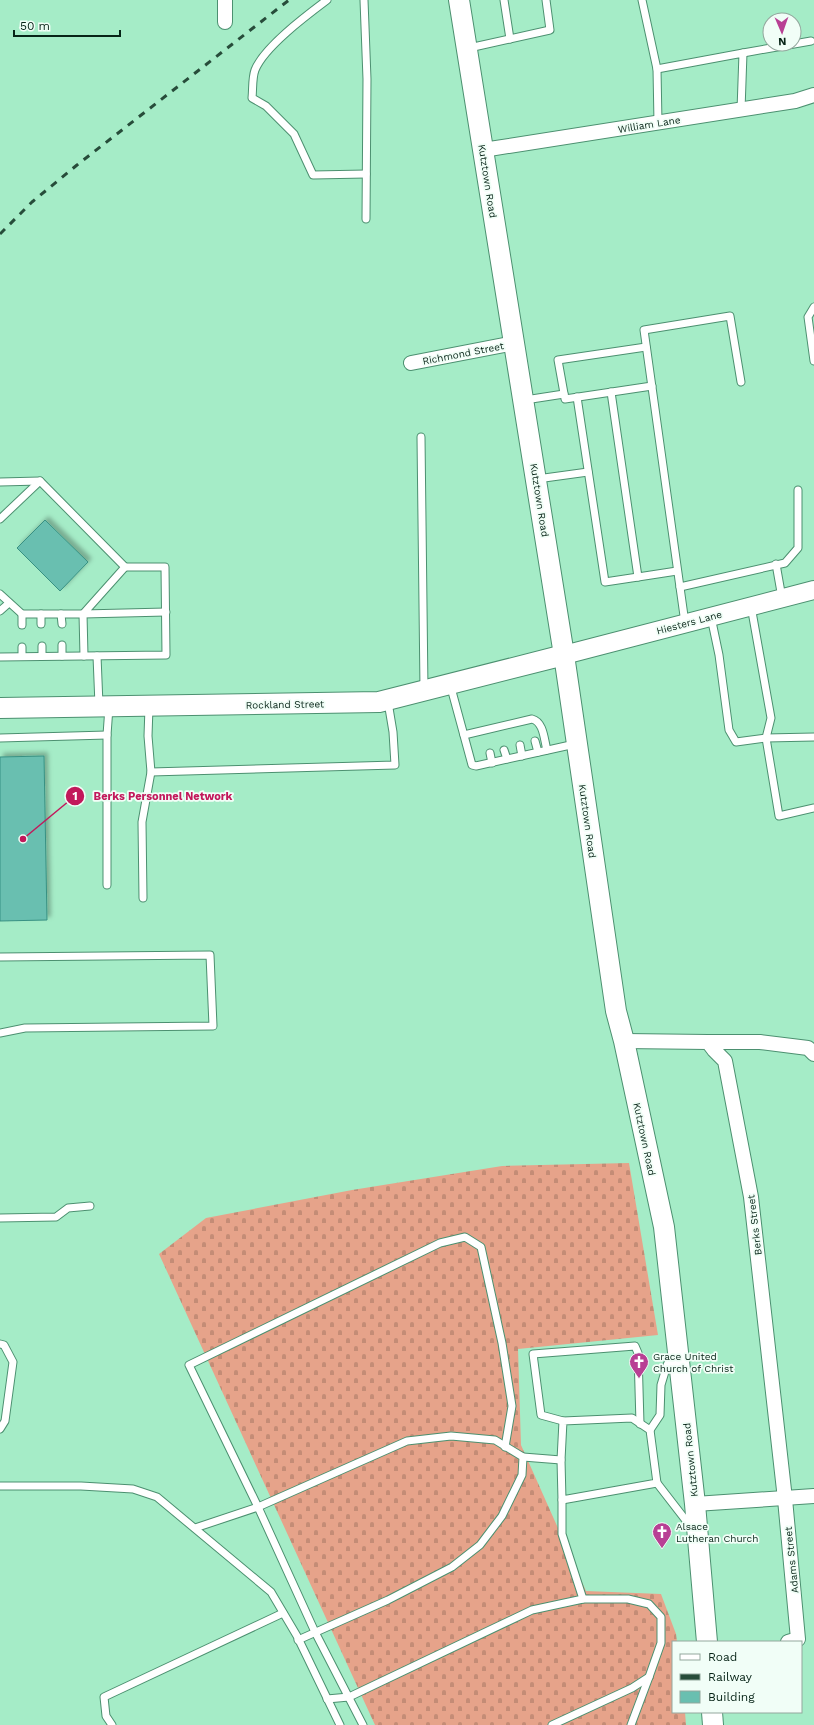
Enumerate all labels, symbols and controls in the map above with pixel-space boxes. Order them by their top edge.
scale bar [14,12,120,38]
north arrow [762,12,802,52]
text: 50 m [20,19,50,33]
text: N [778,35,787,48]
street label: William Lane [617,114,681,135]
street label: Kutztown Road [476,143,499,219]
street label: Richmond Street [422,340,505,367]
street label: Kutztown Road [528,462,551,538]
street label: Hiesters Lane [655,608,723,636]
street label: Rockland Street [246,698,325,711]
street label: Kutztown Road [577,783,598,859]
callout: Berks Personnel Network [65,784,240,807]
text: 1 [72,789,78,803]
text: Berks Personnel Network [94,790,233,803]
street label: Kutztown Road [631,1102,658,1177]
street label: Berks Street [745,1193,764,1256]
church icon: Grace United Church of Christ [628,1351,650,1379]
place label: Grace United Church of Christ [653,1351,734,1374]
street label: Kutztown Road [681,1422,700,1498]
church icon: Alsace Lutheran Church [651,1521,673,1549]
place label: Alsace Lutheran Church [676,1521,758,1544]
street label: Adams Street [782,1525,800,1594]
legend [672,1641,802,1713]
text: Road [708,1650,737,1664]
text: Railway [708,1670,753,1684]
text: Building [708,1690,755,1704]

